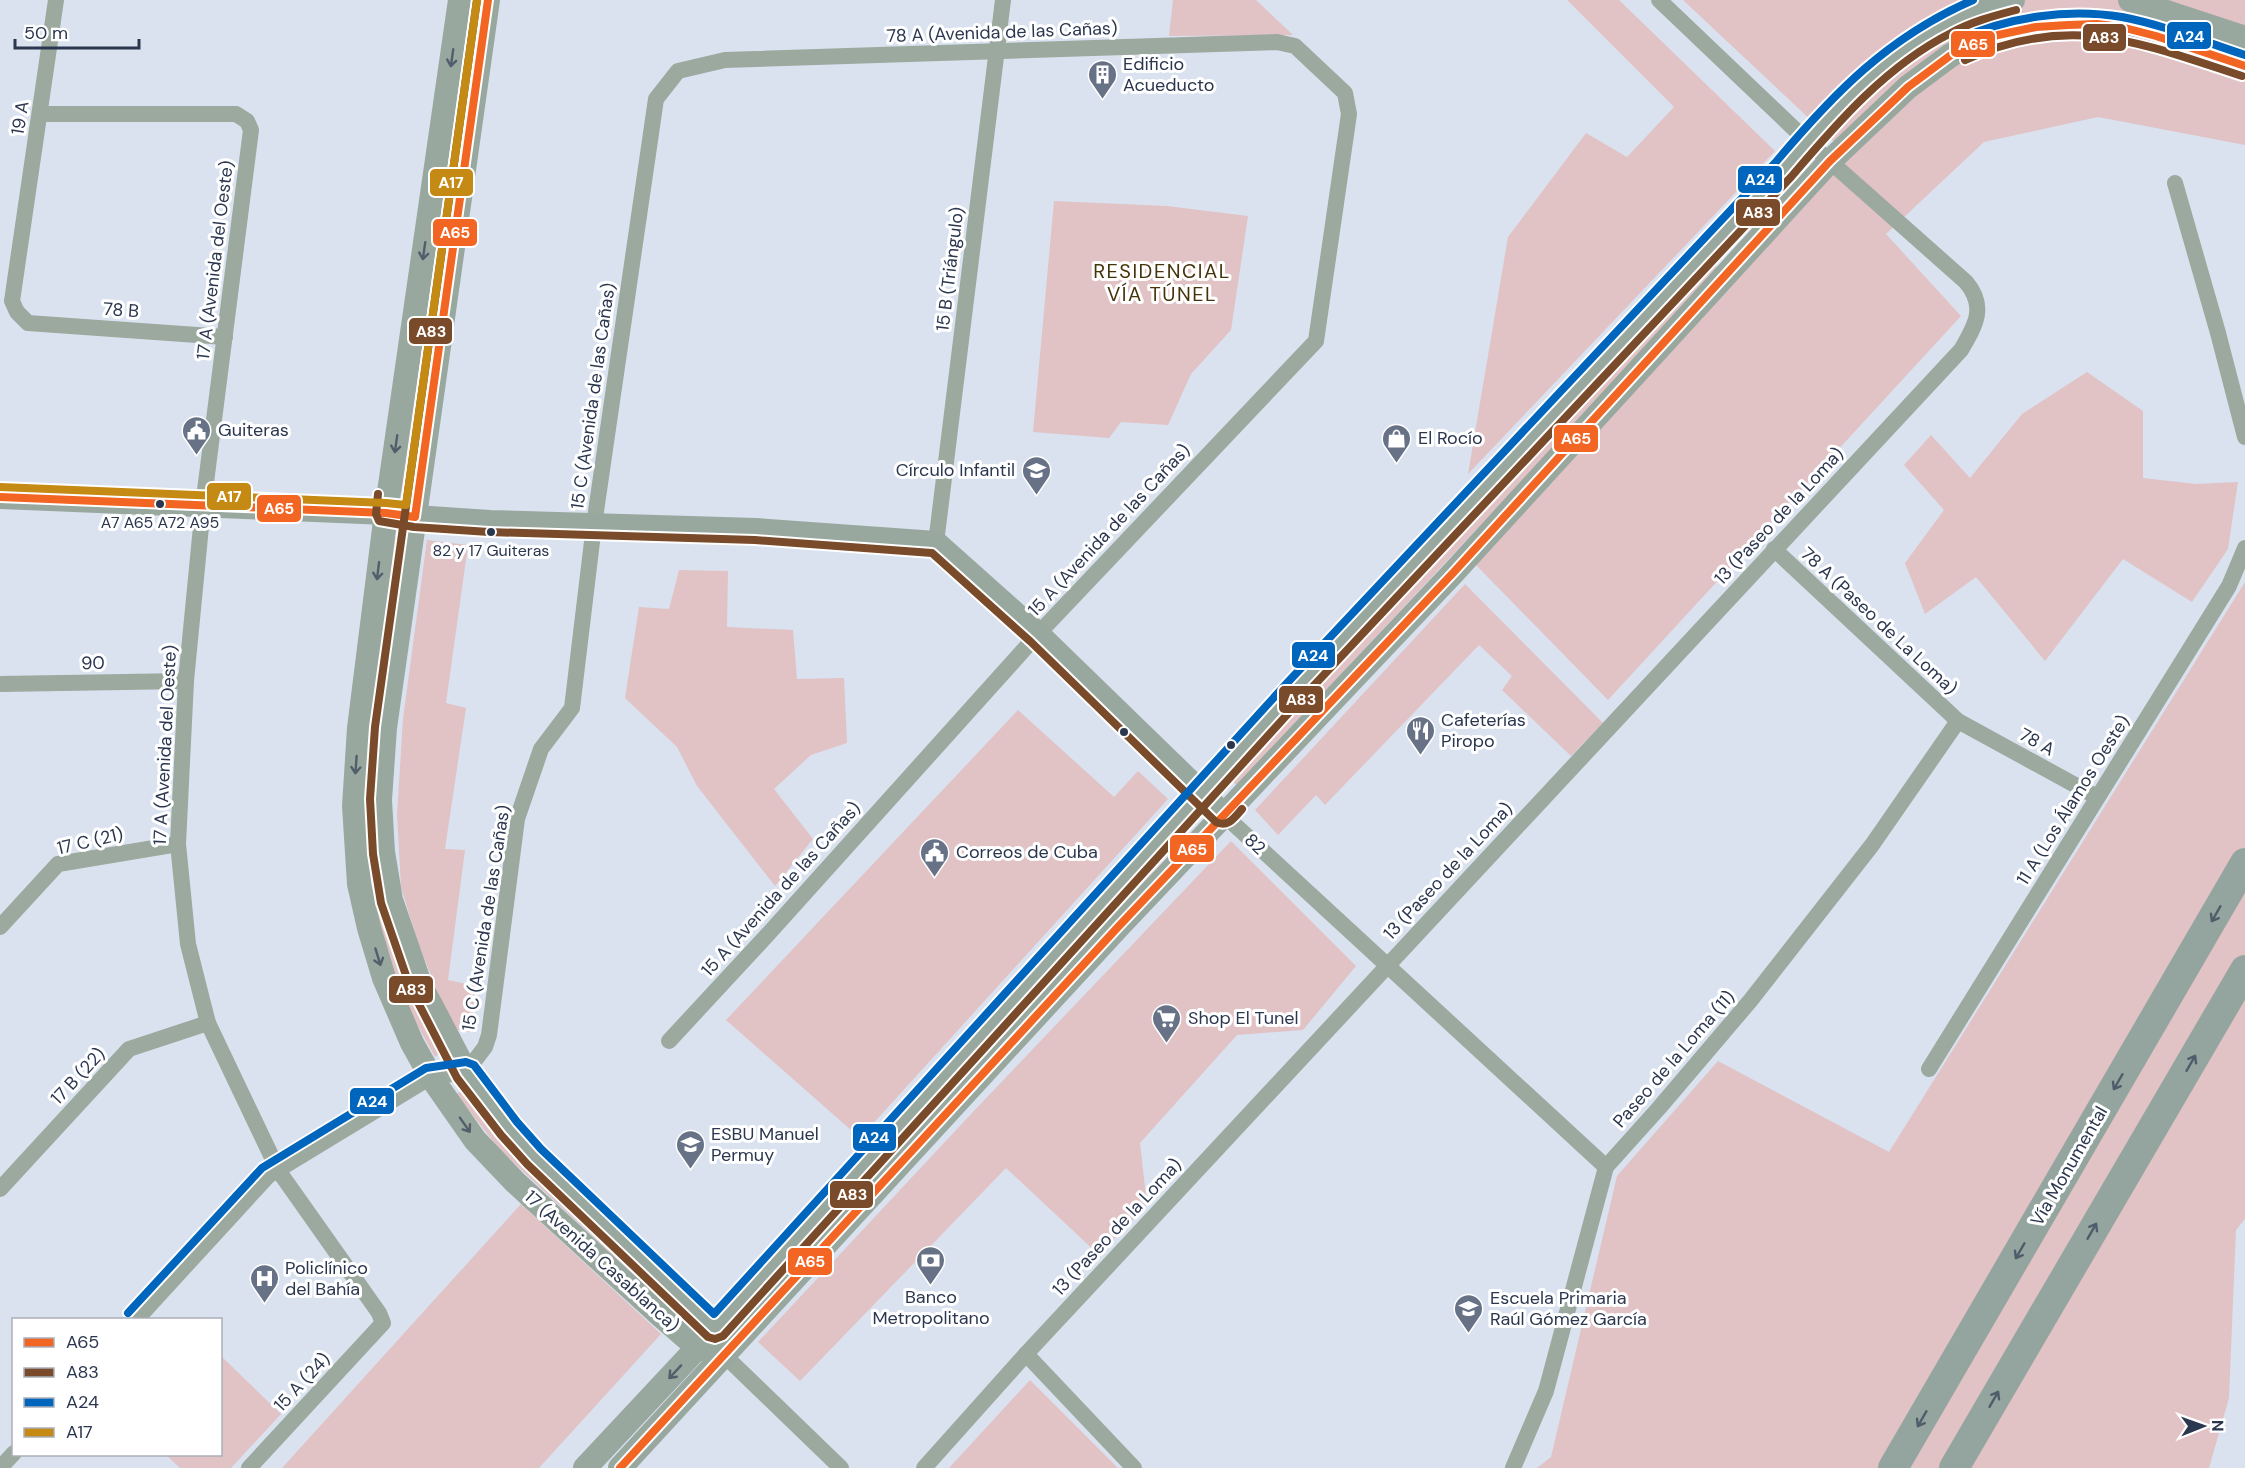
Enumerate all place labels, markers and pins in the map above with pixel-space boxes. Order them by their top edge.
place label: Edificio Acueducto [1123,52,1214,97]
building icon: Edificio Acueducto [1086,58,1118,100]
public building icon: Guiteras [181,414,213,456]
place label: Guiteras [218,418,289,442]
shop icon: El Rocío [1381,422,1413,464]
place label: El Rocío [1418,426,1483,450]
school or university icon: Círculo Infantil [1020,454,1052,496]
place label: Círculo Infantil [896,458,1015,482]
marker: A7 A65 A72 A95 [154,498,166,510]
place label: A7 A65 A72 A95 [101,512,219,533]
marker: 82 y 17 Guiteras [485,526,497,538]
place label: 82 y 17 Guiteras [433,540,549,561]
place label: Cafeterías Piropo [1441,708,1526,753]
restaurant icon: Cafeterías Piropo [1404,714,1436,756]
unlabelled marker [1118,726,1130,738]
unlabelled marker [1225,739,1237,751]
public building icon: Correos de Cuba [919,836,951,878]
place label: Correos de Cuba [956,840,1098,864]
supermarket icon: Shop El Tunel [1151,1002,1183,1044]
place label: Shop El Tunel [1188,1006,1299,1030]
place label: ESBU Manuel Permuy [711,1122,819,1167]
school or university icon: ESBU Manuel Permuy [674,1128,706,1170]
bank icon: Banco Metropolitano [915,1244,947,1286]
place label: Policlínico del Bahía [285,1256,368,1301]
hospital icon: Policlínico del Bahía [248,1262,280,1304]
place label: Banco Metropolitano [872,1285,990,1330]
place label: Escuela Primaria Raúl Gómez García [1490,1286,1647,1331]
school or university icon: Escuela Primaria Raúl Gómez García [1453,1292,1485,1334]

